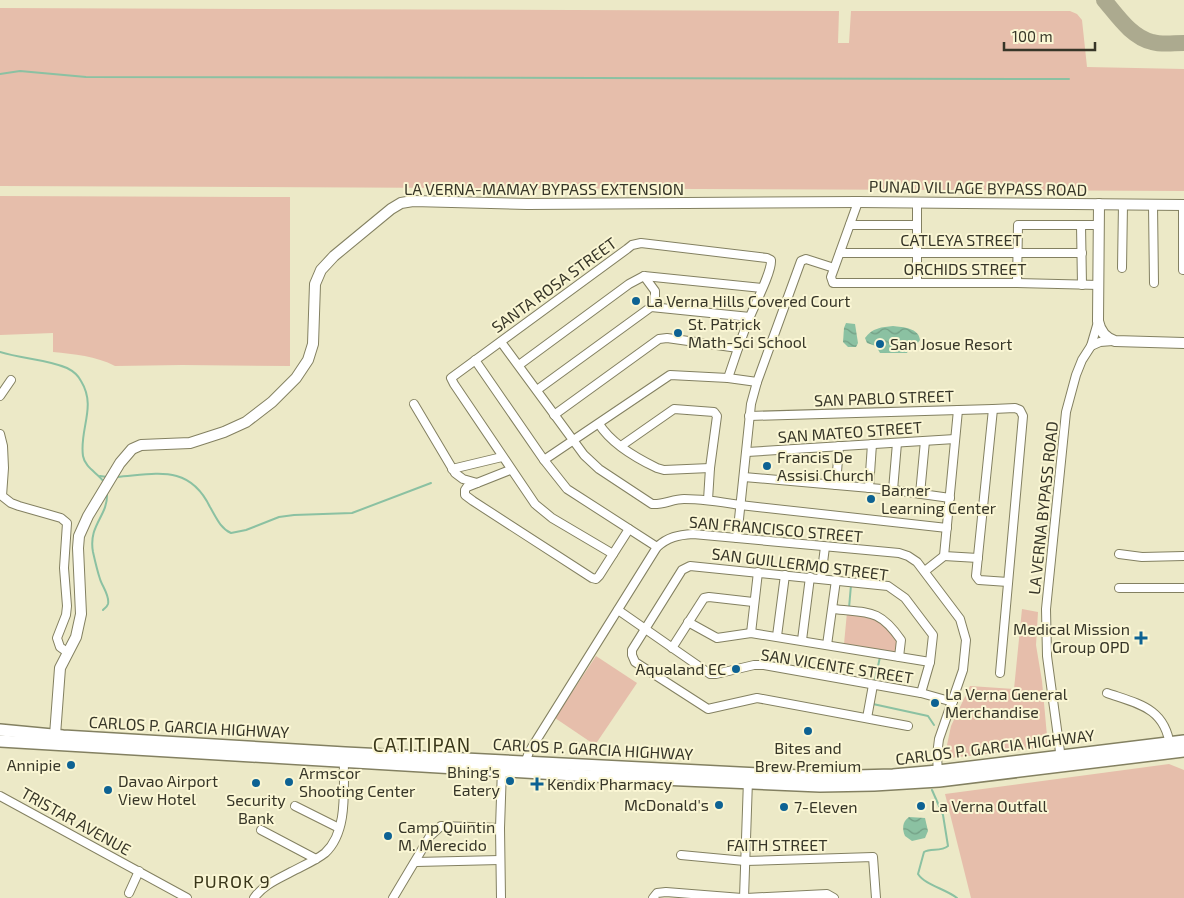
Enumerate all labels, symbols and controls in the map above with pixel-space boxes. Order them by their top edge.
scale bar [1004,20,1095,52]
text: 100 m [1012,27,1053,45]
street label: PUNAD VILLAGE BYPASS ROAD [869,176,1087,199]
street label: LA VERNA-MAMAY BYPASS EXTENSION [404,179,684,198]
street label: CATLEYA STREET [900,230,1022,249]
street label: SANTA ROSA STREET [488,233,620,336]
street label: ORCHIDS STREET [903,259,1027,278]
place label: La Verna Hills Covered Court [646,291,850,310]
marker: La Verna Hills Covered Court [630,295,642,307]
place label: St. Patrick Math-Sci School [688,314,807,351]
marker: St. Patrick Math-Sci School [672,327,684,339]
place label: San Josue Resort [890,334,1012,353]
marker: San Josue Resort [874,338,886,350]
street label: SAN PABLO STREET [814,386,954,409]
street label: SAN MATEO STREET [777,417,923,446]
street label: LA VERNA BYPASS ROAD [1024,420,1061,596]
place label: Francis De Assisi Church [777,447,874,484]
marker: Francis De Assisi Church [761,460,773,472]
place label: Barner Learning Center [881,480,997,517]
marker: Barner Learning Center [865,493,877,505]
street label: SAN FRANCISCO STREET [688,511,864,546]
street label: SAN GUILLERMO STREET [711,543,889,584]
place label: Medical Mission Group OPD [1013,619,1130,656]
marker: Medical Mission Group OPD [1134,631,1148,645]
street label: SAN VICENTE STREET [760,644,915,687]
place label: Aqualand EC [635,659,726,678]
marker: Aqualand EC [730,663,742,675]
place label: La Verna General Merchandise [945,684,1068,721]
marker: La Verna General Merchandise [929,697,941,709]
street label: CARLOS P. GARCIA HIGHWAY [88,712,290,741]
marker: Bites and Brew Premium [802,725,814,737]
street label: CARLOS P. GARCIA HIGHWAY [894,725,1096,768]
district label: CATITIPAN [373,733,471,756]
street label: CARLOS P. GARCIA HIGHWAY [492,734,694,763]
place label: Bites and Brew Premium [755,738,861,775]
place label: Annipie [7,755,61,774]
marker: Annipie [65,759,77,771]
place label: Bhing's Eatery [447,762,501,799]
place label: Armscor Shooting Center [299,763,416,800]
place label: Davao Airport View Hotel [118,771,218,808]
place label: Kendix Pharmacy [547,774,673,793]
marker: Bhing's Eatery [504,775,516,787]
marker: Armscor Shooting Center [283,776,295,788]
marker: Security Bank [250,777,262,789]
marker: Kendix Pharmacy [531,778,543,790]
street label: TRISTAR AVENUE [18,782,135,859]
marker: Davao Airport View Hotel [102,784,114,796]
place label: Security Bank [226,790,286,827]
place label: McDonald's [624,795,709,814]
place label: La Verna Outfall [931,796,1048,815]
place label: 7-Eleven [794,797,858,816]
marker: McDonald's [713,799,725,811]
marker: La Verna Outfall [915,800,927,812]
marker: 7-Eleven [778,801,790,813]
place label: Camp Quintin M. Merecido [398,817,495,854]
marker: Camp Quintin M. Merecido [382,830,394,842]
street label: FAITH STREET [727,835,827,854]
district label: PUROK 9 [193,870,271,892]

